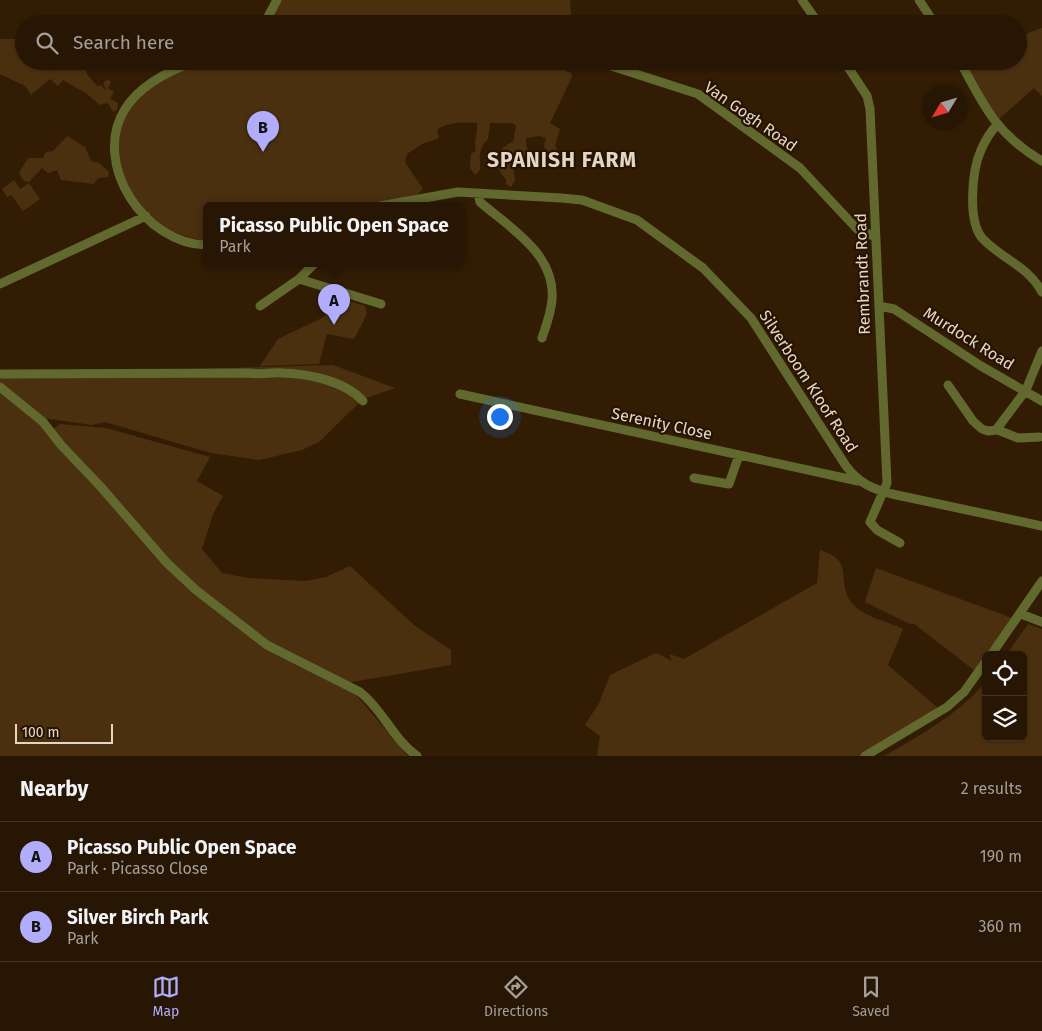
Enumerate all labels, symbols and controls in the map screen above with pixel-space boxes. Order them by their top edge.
search box [15,15,1027,70]
icon: search [33,29,61,57]
text: Search here [73,31,174,54]
street label: Van Gogh Road [701,77,801,155]
north arrow [922,85,967,130]
pin: B [247,111,279,152]
district label: SPANISH FARM [487,147,637,173]
popup [203,202,465,267]
street label: Rembrandt Road [851,213,874,335]
text: Picasso Public Open Space [219,214,449,237]
text: Park [219,237,251,256]
pin: A [318,284,350,325]
street label: Murdock Road [920,303,1018,374]
street label: Silverboom Kloof Road [755,307,862,456]
your location [487,404,513,430]
street label: Serenity Close [610,404,714,443]
map controls [982,651,1027,741]
button: locate [982,651,1027,696]
button: layers [982,696,1027,741]
scale bar [15,721,112,744]
text: 100 m [22,724,59,741]
text: Nearby [20,776,88,802]
text: 2 results [961,779,1022,798]
text: Picasso Public Open Space [67,836,297,859]
text: A [31,847,41,866]
text: 190 m [980,847,1022,866]
text: Park · Picasso Close [67,859,208,878]
text: Silver Birch Park [67,906,209,929]
text: B [31,917,41,936]
text: 360 m [979,917,1022,936]
text: Park [67,929,99,948]
tab: Map [152,973,180,1020]
tab: Directions [484,973,548,1020]
tab: Saved [852,973,890,1020]

